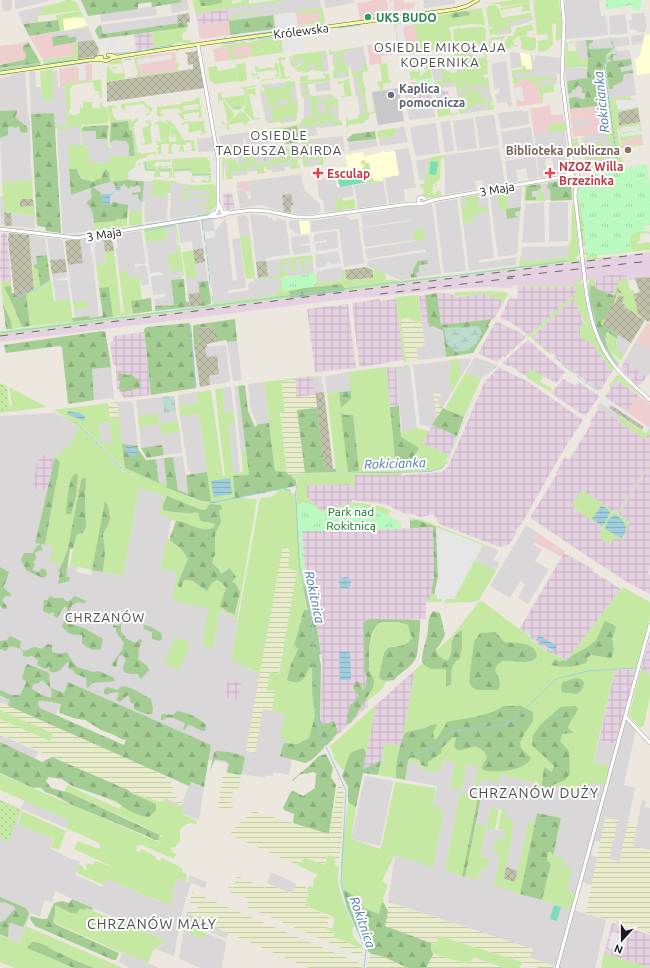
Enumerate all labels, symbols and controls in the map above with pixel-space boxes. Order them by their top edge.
place label: UKS BUDO [376,11,437,24]
marker: UKS BUDO [363,12,373,22]
street label: Królewska [273,21,329,41]
district label: OSIEDLE MIKOŁAJA KOPERNIKA [374,40,506,69]
water label: Rokicianka [591,71,611,133]
place label: Kaplica pomocnicza [399,82,465,109]
marker: Kaplica pomocnicza [386,90,396,100]
district label: OSIEDLE TADEUSZA BAIRDA [216,128,342,157]
place label: Biblioteka publiczna [506,144,620,157]
marker: Biblioteka publiczna [623,145,633,155]
place label: NZOZ Willa Brzezinka [559,160,623,187]
marker: Esculap [312,167,324,179]
place label: Esculap [327,167,370,180]
marker: NZOZ Willa Brzezinka [544,167,556,179]
street label: 3 Maja [479,180,515,198]
street label: 3 Maja [86,225,122,243]
water label: Rokicianka [364,455,426,471]
park label: Park nad Rokitnicą [326,505,376,532]
water label: Rokitnica [303,569,327,625]
district label: CHRZANÓW [65,610,145,624]
district label: CHRZANÓW DUŻY [469,784,599,801]
water label: Rokitnica [348,895,378,949]
district label: CHRZANÓW MAŁY [87,915,217,932]
north arrow [602,920,642,960]
text: N [612,942,624,956]

